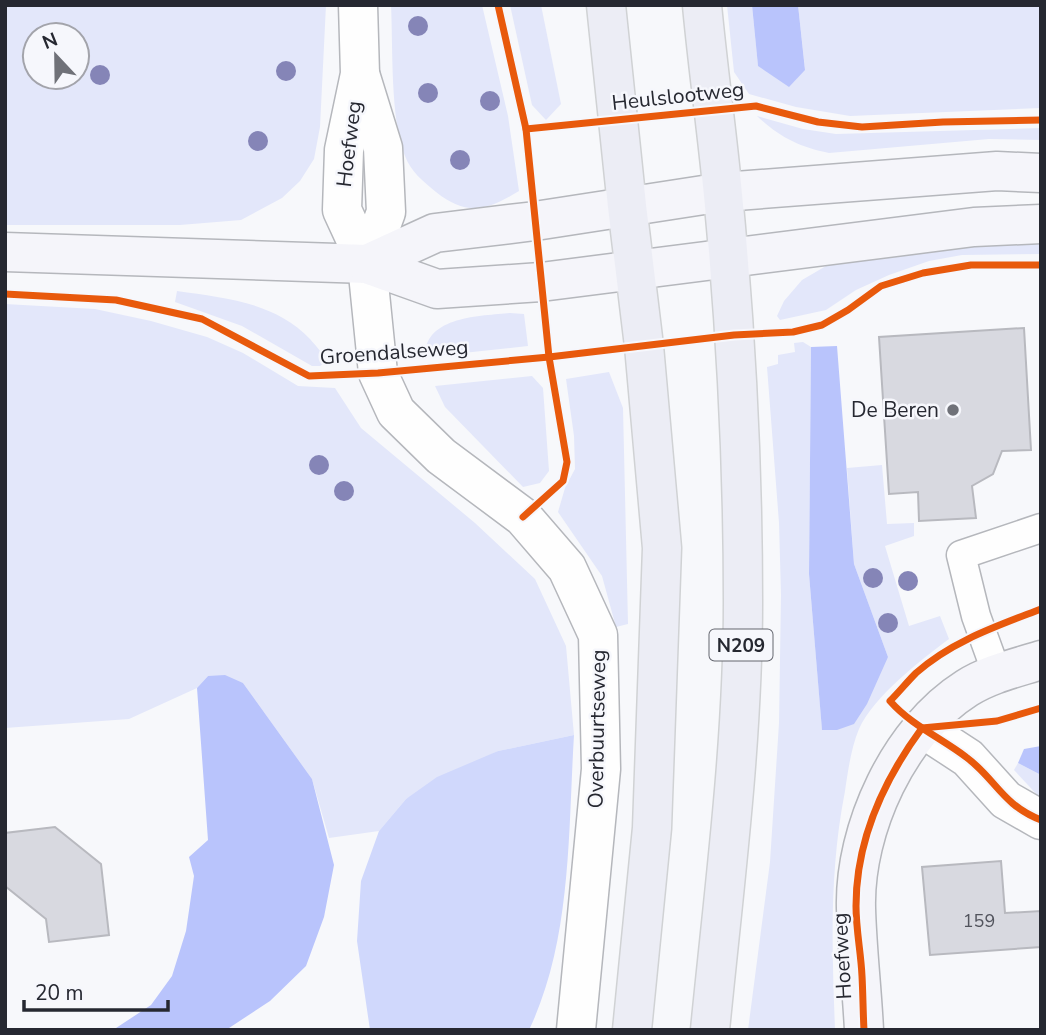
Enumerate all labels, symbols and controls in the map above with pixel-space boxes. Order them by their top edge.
north arrow [21,21,91,91]
text: N [39,26,61,56]
street label: Heulslootweg [610,75,746,117]
street label: Hoefweg [330,99,368,189]
street label: Groendalseweg [319,333,469,371]
place label: De Beren [851,396,939,424]
marker: De Beren [945,402,961,418]
road number: N209 [710,630,772,660]
street label: Overbuurtseweg [582,649,612,809]
house number: 159 [963,909,995,933]
street label: Hoefweg [826,912,858,1000]
scale bar [24,968,168,1012]
text: 20 m [35,979,84,1007]

